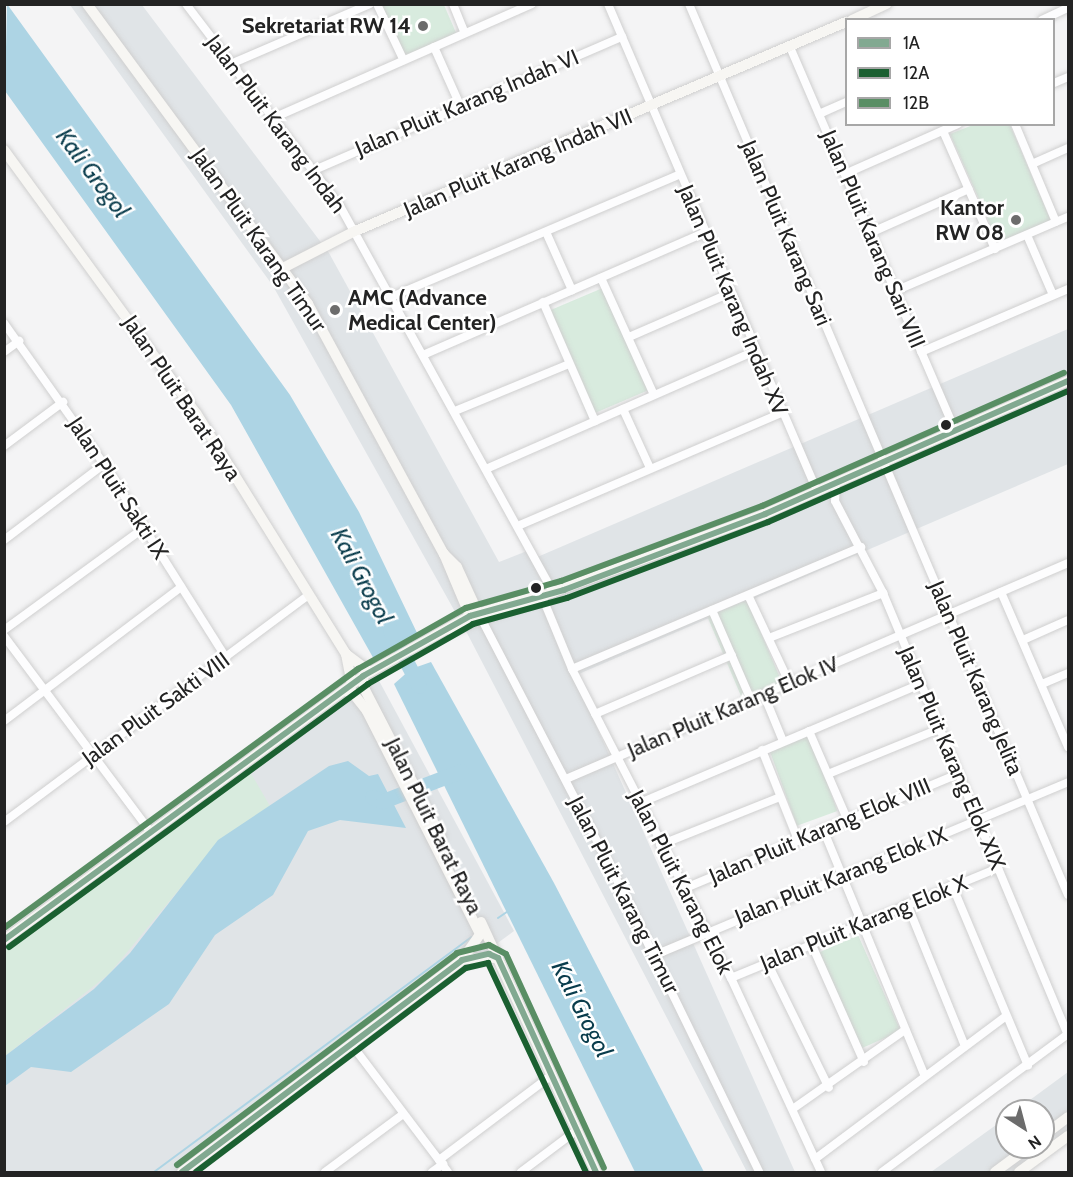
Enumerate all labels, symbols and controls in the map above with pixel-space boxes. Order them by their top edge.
place label: Sekretariat RW 14 [242,13,411,39]
legend [845,18,1055,126]
marker: Sekretariat RW 14 [416,19,430,33]
street label: Jalan Pluit Karang Indah [200,30,352,218]
text: 1A [903,32,920,54]
street label: Jalan Pluit Karang Indah VI [351,44,583,162]
text: 12A [903,62,929,84]
text: 12B [903,92,929,114]
street label: Jalan Pluit Karang Indah VII [400,103,636,223]
water label: Kali Grogol [50,123,136,223]
street label: Jalan Pluit Karang Sari VIII [815,126,931,352]
street label: Jalan Pluit Karang Sari [735,136,837,330]
street label: Jalan Pluit Karang Timur [186,143,332,337]
street label: Jalan Pluit Karang Indah XV [672,181,794,419]
place label: Kantor RW 08 [935,194,1004,246]
marker: Kantor RW 08 [1009,213,1023,227]
place label: AMC (Advance Medical Center) [348,284,496,336]
marker: AMC (Advance Medical Center) [326,301,344,319]
street label: Jalan Pluit Barat Raya [117,311,247,485]
street label: Jalan Pluit Sakti IX [62,412,174,564]
unlabelled marker [940,419,952,431]
water label: Kali Grogol [325,523,399,629]
street label: Jalan Pluit Karang Jelita [923,577,1029,779]
unlabelled marker [530,582,542,594]
street label: Jalan Pluit Karang Elok XIX [893,643,1011,873]
street label: Jalan Pluit Sakti VIII [77,647,235,771]
street label: Jalan Pluit Karang Elok IV [623,651,843,763]
street label: Jalan Pluit Barat Raya [380,733,488,919]
street label: Jalan Pluit Karang Elok VIII [705,772,935,890]
street label: Jalan Pluit Karang Elok [623,786,739,978]
street label: Jalan Pluit Karang Timur [563,792,685,998]
street label: Jalan Pluit Karang Elok IX [731,821,951,931]
street label: Jalan Pluit Karang Elok X [757,869,971,977]
water label: Kali Grogol [545,956,619,1062]
north arrow [995,1099,1055,1159]
text: N [1025,1131,1045,1153]

